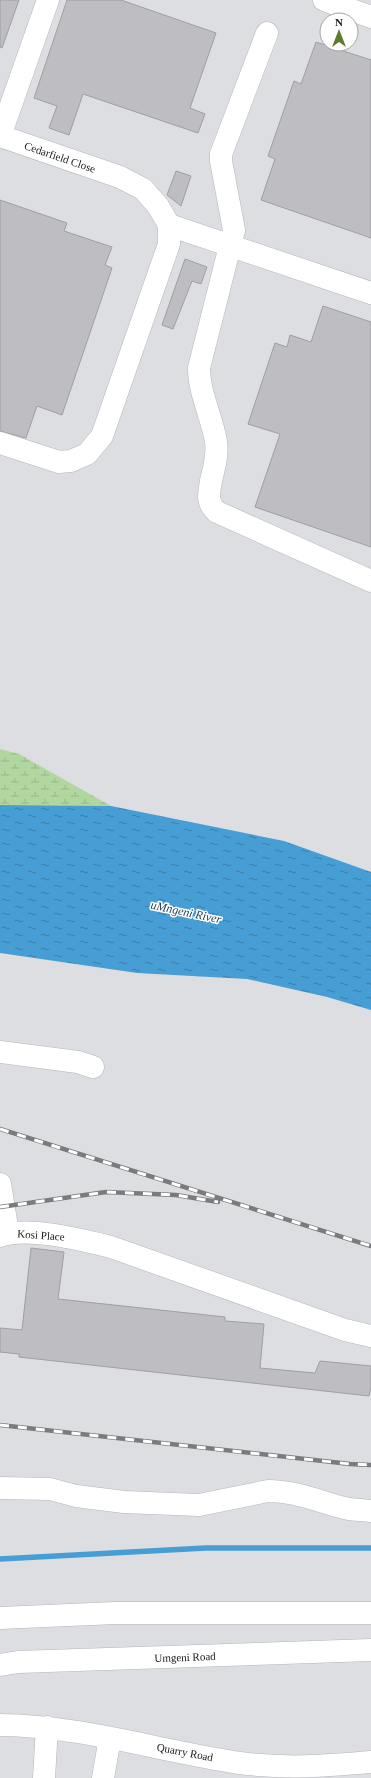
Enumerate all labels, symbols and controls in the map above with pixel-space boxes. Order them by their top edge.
north arrow [319,12,359,52]
text: N [335,16,343,28]
street label: Cedarfield Close [23,139,97,175]
water label: uMngeni River [149,898,223,926]
street label: Kosi Place [17,1227,65,1243]
street label: Umgeni Road [154,1650,216,1664]
street label: Quarry Road [156,1741,215,1763]

